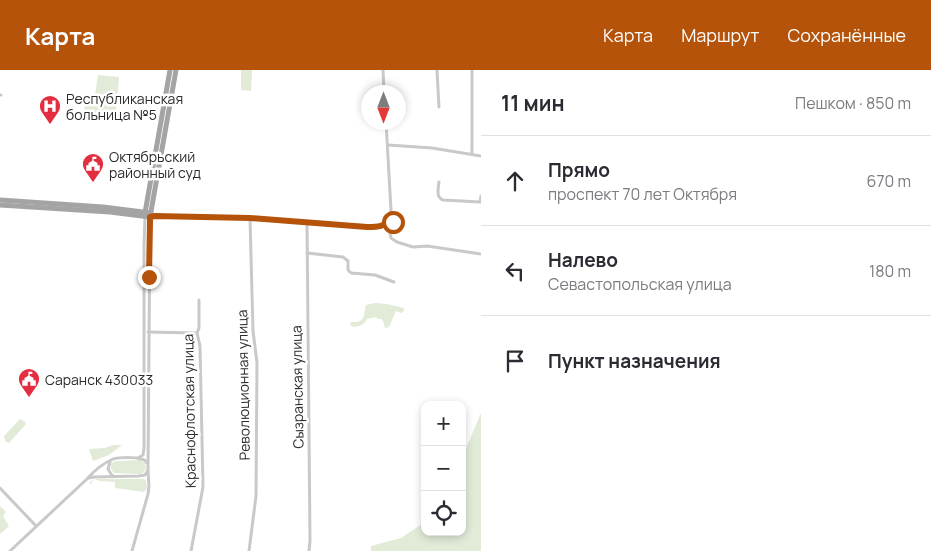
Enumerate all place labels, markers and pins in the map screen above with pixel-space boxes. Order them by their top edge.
place label: Республиканская больница №5 [66,89,183,124]
hospital icon: Республиканская больница №5 [38,94,62,125]
place label: Октябрьский районный суд [109,147,201,182]
public building icon: Октябрьский районный суд [81,152,105,183]
public building icon: Саранск 430033 [17,367,41,398]
place label: Саранск 430033 [45,370,153,389]

